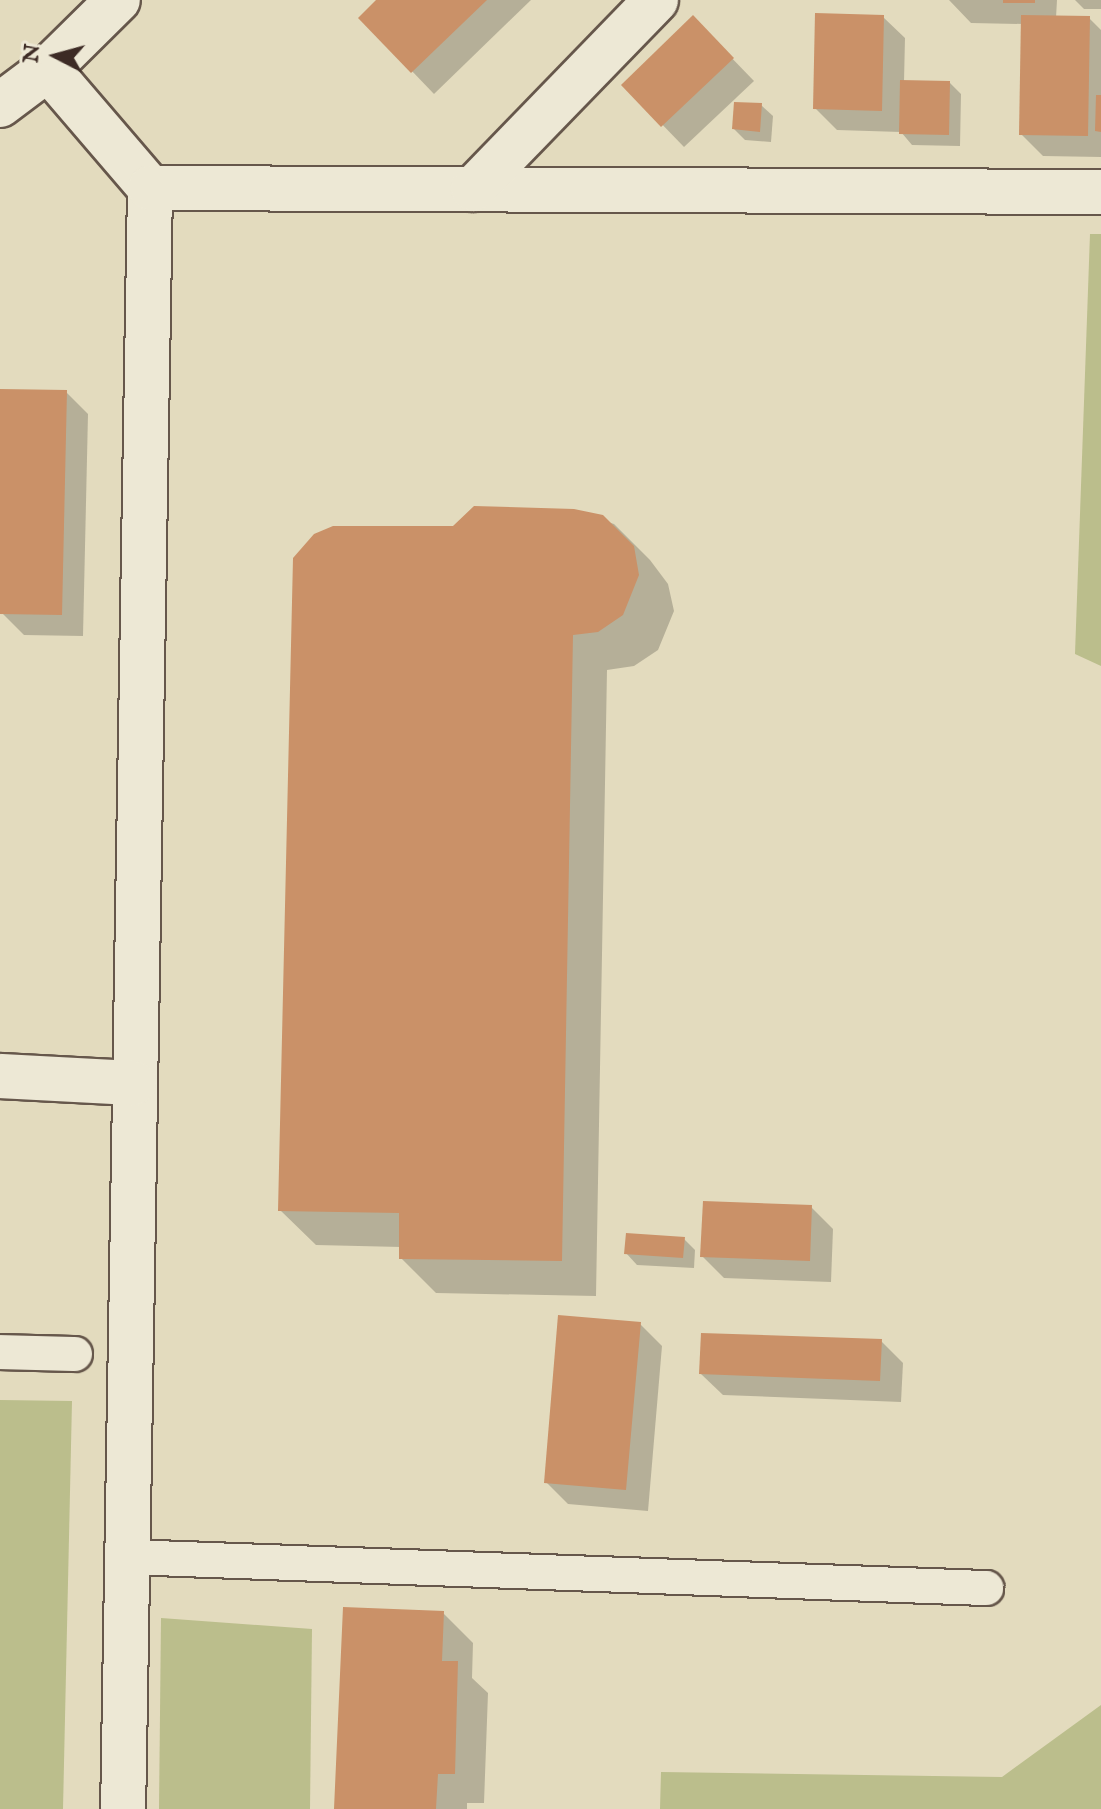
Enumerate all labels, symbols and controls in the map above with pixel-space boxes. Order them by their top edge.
north arrow [16,16,96,96]
text: N [17,43,47,64]

